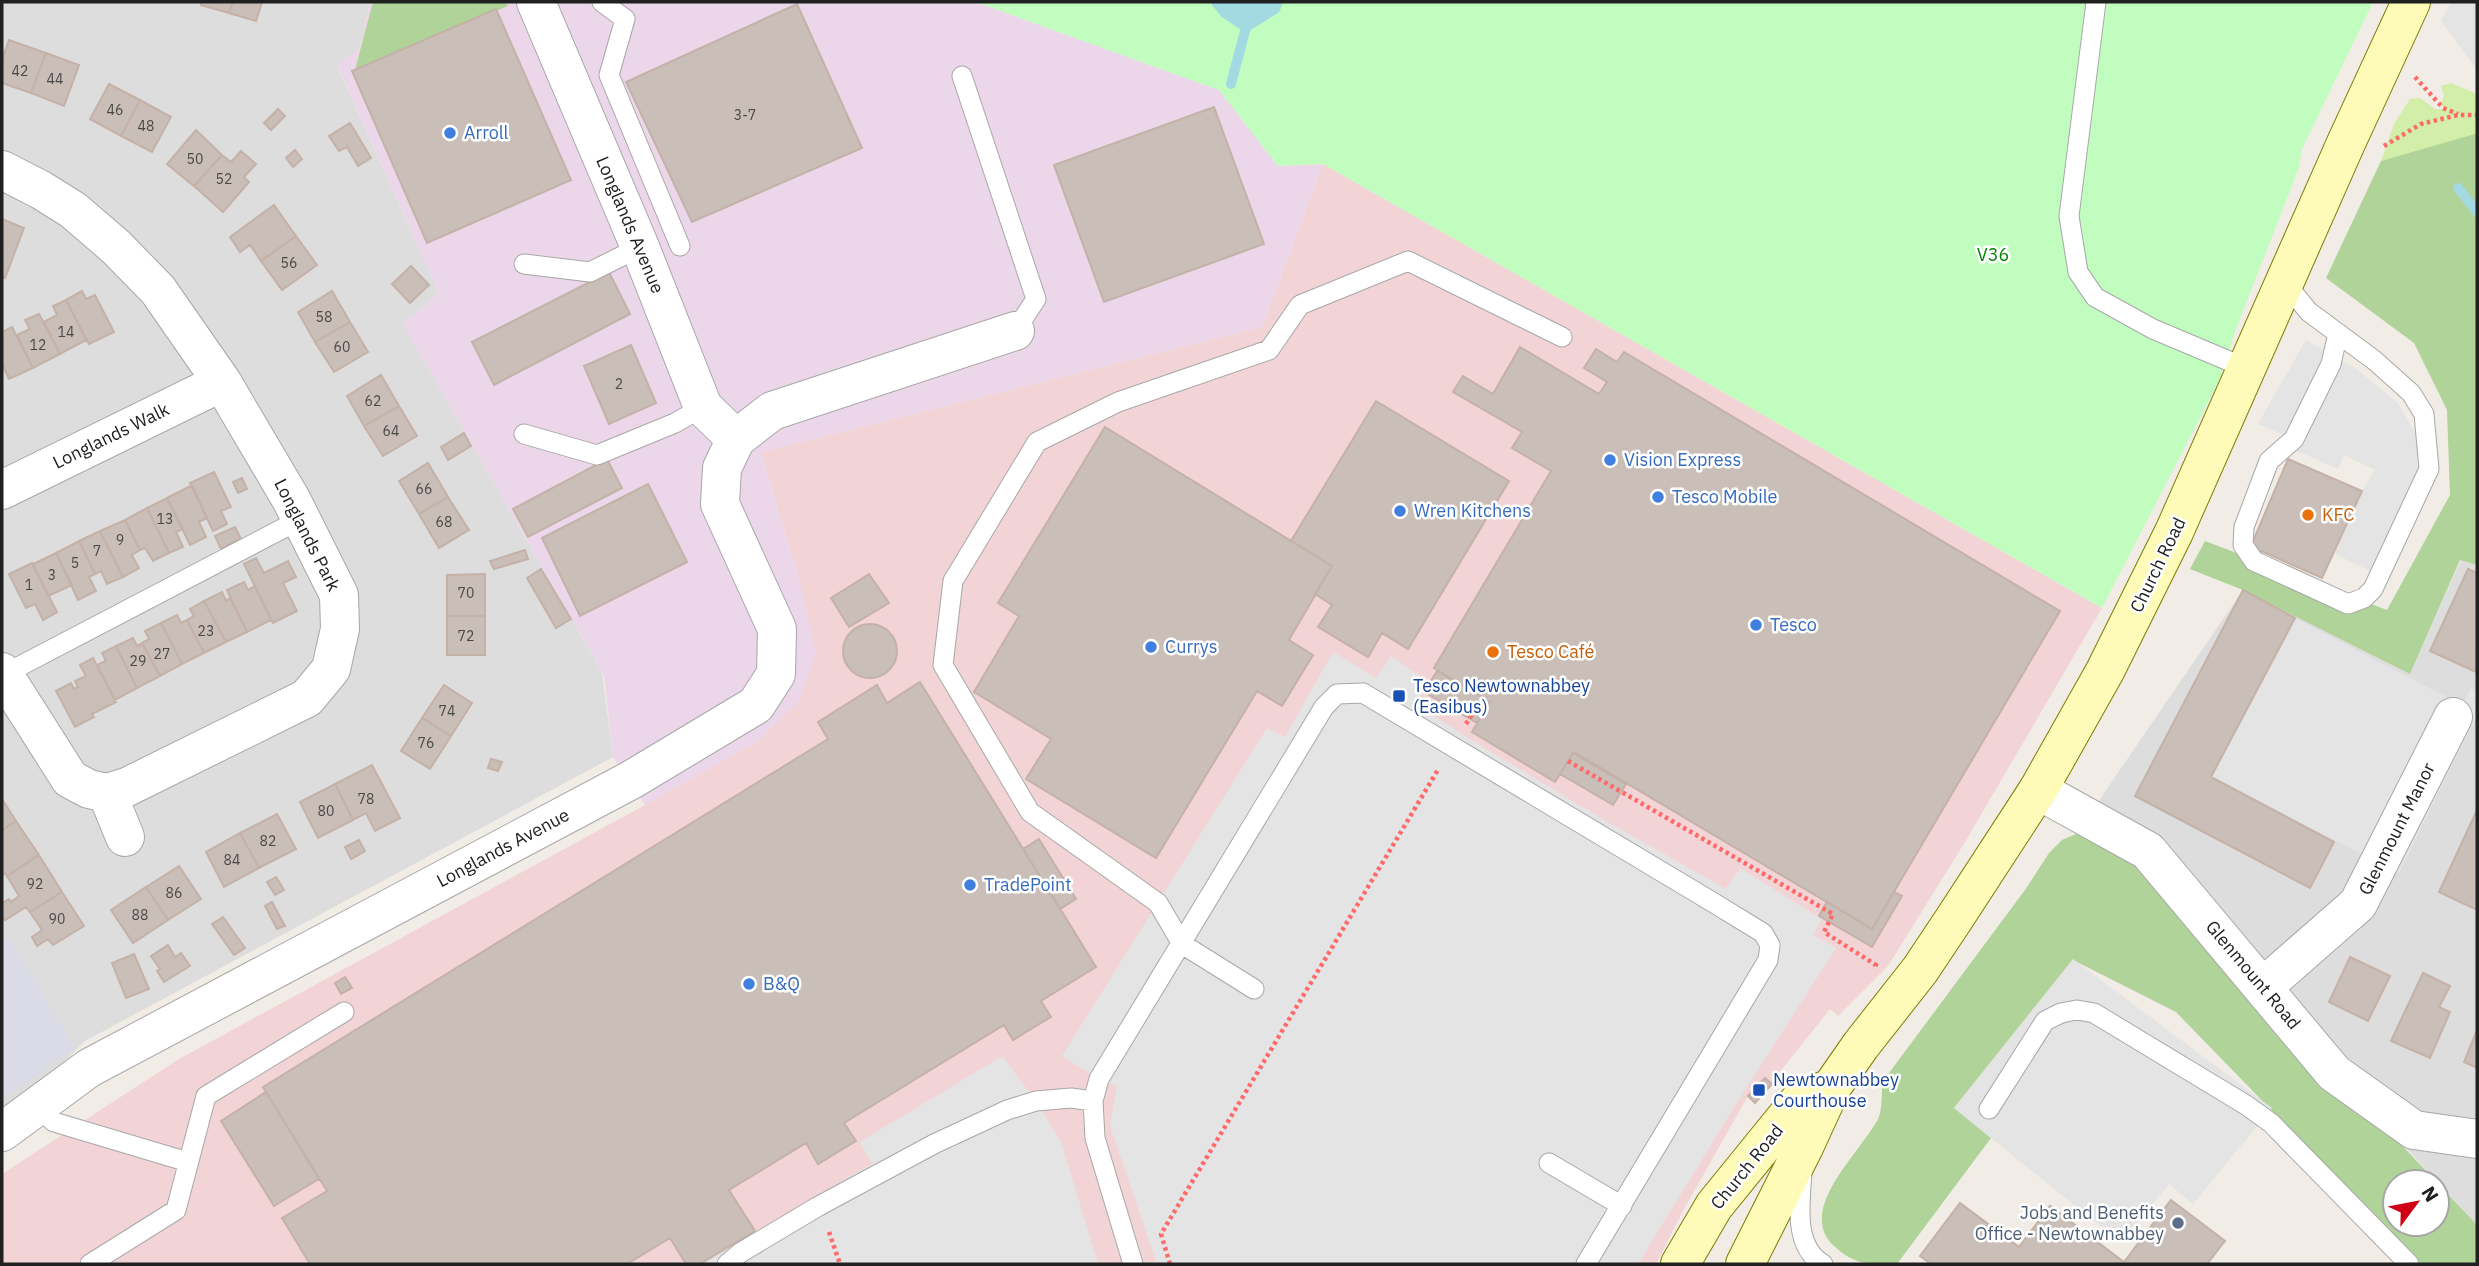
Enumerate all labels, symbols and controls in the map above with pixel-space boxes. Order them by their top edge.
house number: 42 [12,62,28,80]
house number: 44 [47,70,63,88]
house number: 46 [107,101,123,119]
house number: 3-7 [734,106,756,124]
house number: 48 [138,117,154,135]
place label: Arroll [464,121,509,144]
marker: Arroll [442,125,458,141]
house number: 50 [187,150,203,168]
street label: Longlands Avenue [591,153,670,297]
house number: 52 [216,170,232,188]
park label: V36 [1977,243,2009,266]
house number: 56 [281,254,297,272]
house number: 58 [316,308,332,326]
house number: 14 [58,323,74,341]
house number: 12 [30,336,46,354]
house number: 60 [334,338,350,356]
house number: 2 [615,375,623,393]
house number: 62 [365,392,381,410]
street label: Longlands Walk [49,397,173,474]
house number: 64 [383,422,399,440]
place label: Vision Express [1624,448,1741,471]
marker: Vision Express [1602,452,1618,468]
street label: Longlands Park [269,475,346,595]
house number: 66 [416,480,432,498]
place label: Tesco Mobile [1672,485,1778,508]
marker: Tesco Mobile [1650,489,1666,505]
place label: Wren Kitchens [1414,499,1531,522]
marker: Wren Kitchens [1392,503,1408,519]
place label: KFC [2322,503,2354,526]
marker: KFC [2300,507,2316,523]
house number: 13 [157,510,173,528]
house number: 68 [436,513,452,531]
street label: Church Road [2125,513,2190,616]
house number: 9 [116,531,124,549]
house number: 7 [93,542,101,560]
house number: 5 [71,554,79,572]
house number: 3 [48,566,56,584]
house number: 1 [25,576,33,594]
house number: 70 [458,584,474,602]
place label: Tesco [1770,613,1817,636]
marker: Tesco [1748,617,1764,633]
house number: 23 [198,622,214,640]
house number: 72 [458,627,474,645]
place label: Currys [1165,635,1217,658]
marker: Currys [1143,639,1159,655]
place label: Tesco Café [1507,640,1595,663]
marker: Tesco Café [1485,644,1501,660]
house number: 27 [154,645,170,663]
house number: 29 [130,652,146,670]
place label: Tesco Newtownabbey (Easibus) [1413,674,1590,718]
marker: Tesco Newtownabbey (Easibus) [1391,688,1407,704]
house number: 74 [439,702,455,720]
house number: 76 [418,734,434,752]
street label: Glenmount Manor [2353,758,2440,899]
house number: 78 [358,790,374,808]
house number: 80 [318,802,334,820]
street label: Longlands Avenue [432,803,573,892]
house number: 82 [260,832,276,850]
house number: 84 [224,851,240,869]
place label: TradePoint [984,873,1072,896]
house number: 92 [27,875,43,893]
marker: TradePoint [962,877,978,893]
house number: 86 [166,884,182,902]
house number: 88 [132,906,148,924]
house number: 90 [49,910,65,928]
street label: Glenmount Road [2201,915,2306,1034]
place label: B&Q [763,972,800,995]
marker: B&Q [741,976,757,992]
place label: Newtownabbey Courthouse [1773,1068,1899,1112]
marker: Newtownabbey Courthouse [1751,1082,1767,1098]
street label: Church Road [1705,1119,1788,1214]
north arrow [2381,1168,2451,1238]
text: N [2417,1182,2444,1206]
place label: Jobs and Benefits Office - Newtownabbey [1975,1201,2164,1245]
marker: Jobs and Benefits Office - Newtownabbey [2170,1215,2186,1231]

